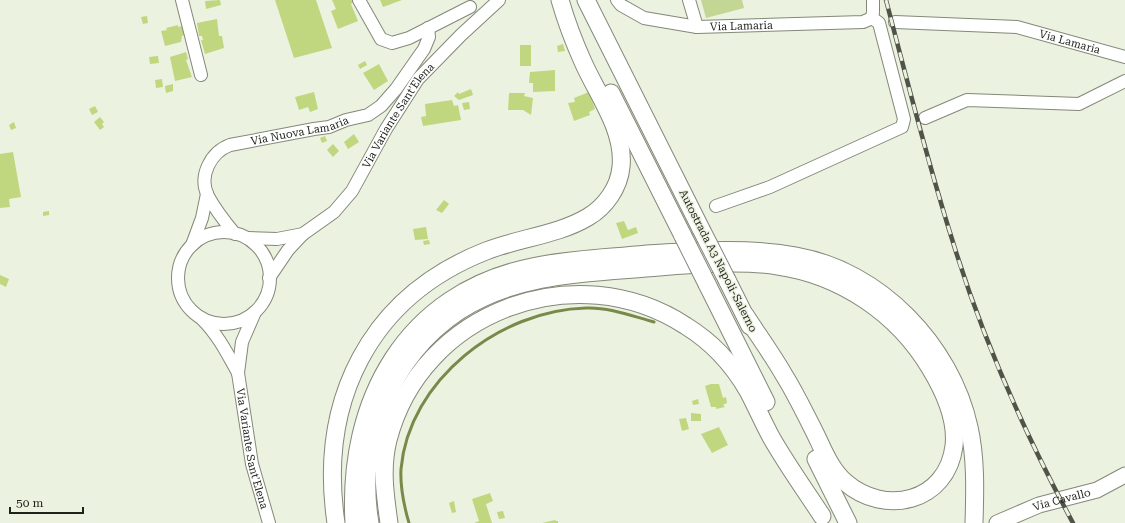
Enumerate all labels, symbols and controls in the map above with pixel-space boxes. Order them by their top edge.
street label: Via Lamaria [710,18,773,33]
street label: Via Lamaria [1038,27,1102,56]
street label: Via Variante Sant'Elena [359,60,437,170]
street label: Via Nuova Lamaria [250,113,350,147]
street label: Autostrada A3 Napoli-Salerno [676,188,760,335]
street label: Via Variante Sant'Elena [234,387,271,511]
street label: Via Cavallo [1031,485,1092,513]
scale bar [10,489,83,515]
text: 50 m [16,496,43,510]

